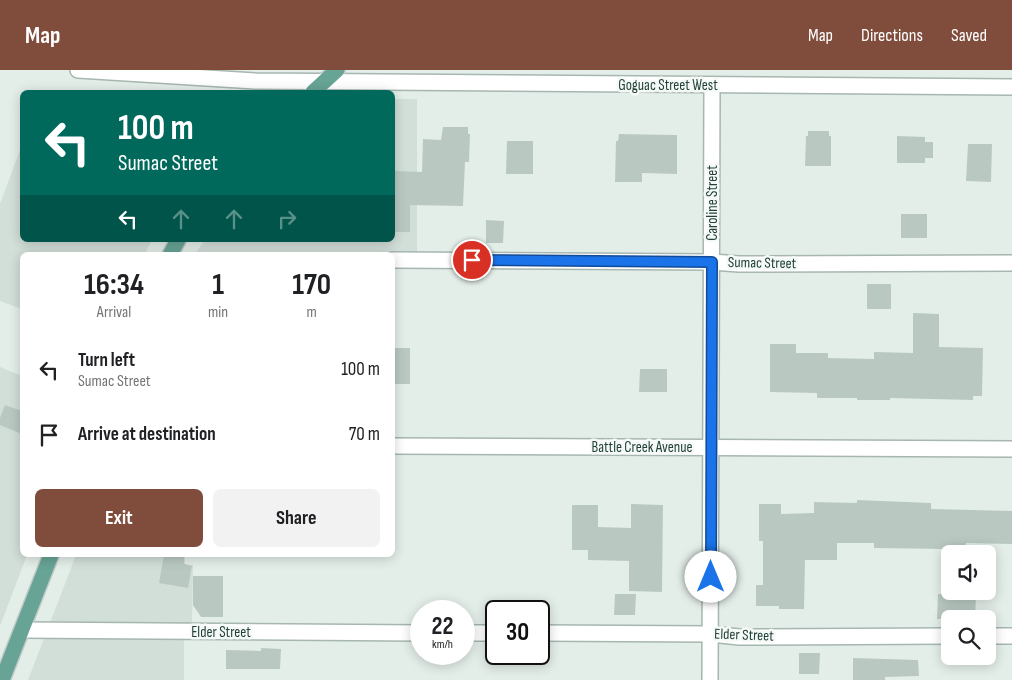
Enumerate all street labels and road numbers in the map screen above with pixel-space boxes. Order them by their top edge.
street label: Goguac Street West [618,76,718,95]
street label: Caroline Street [703,165,722,241]
street label: Sumac Street [728,253,797,273]
street label: Battle Creek Avenue [592,438,692,457]
street label: Elder Street [191,623,251,642]
street label: Elder Street [714,624,775,646]

